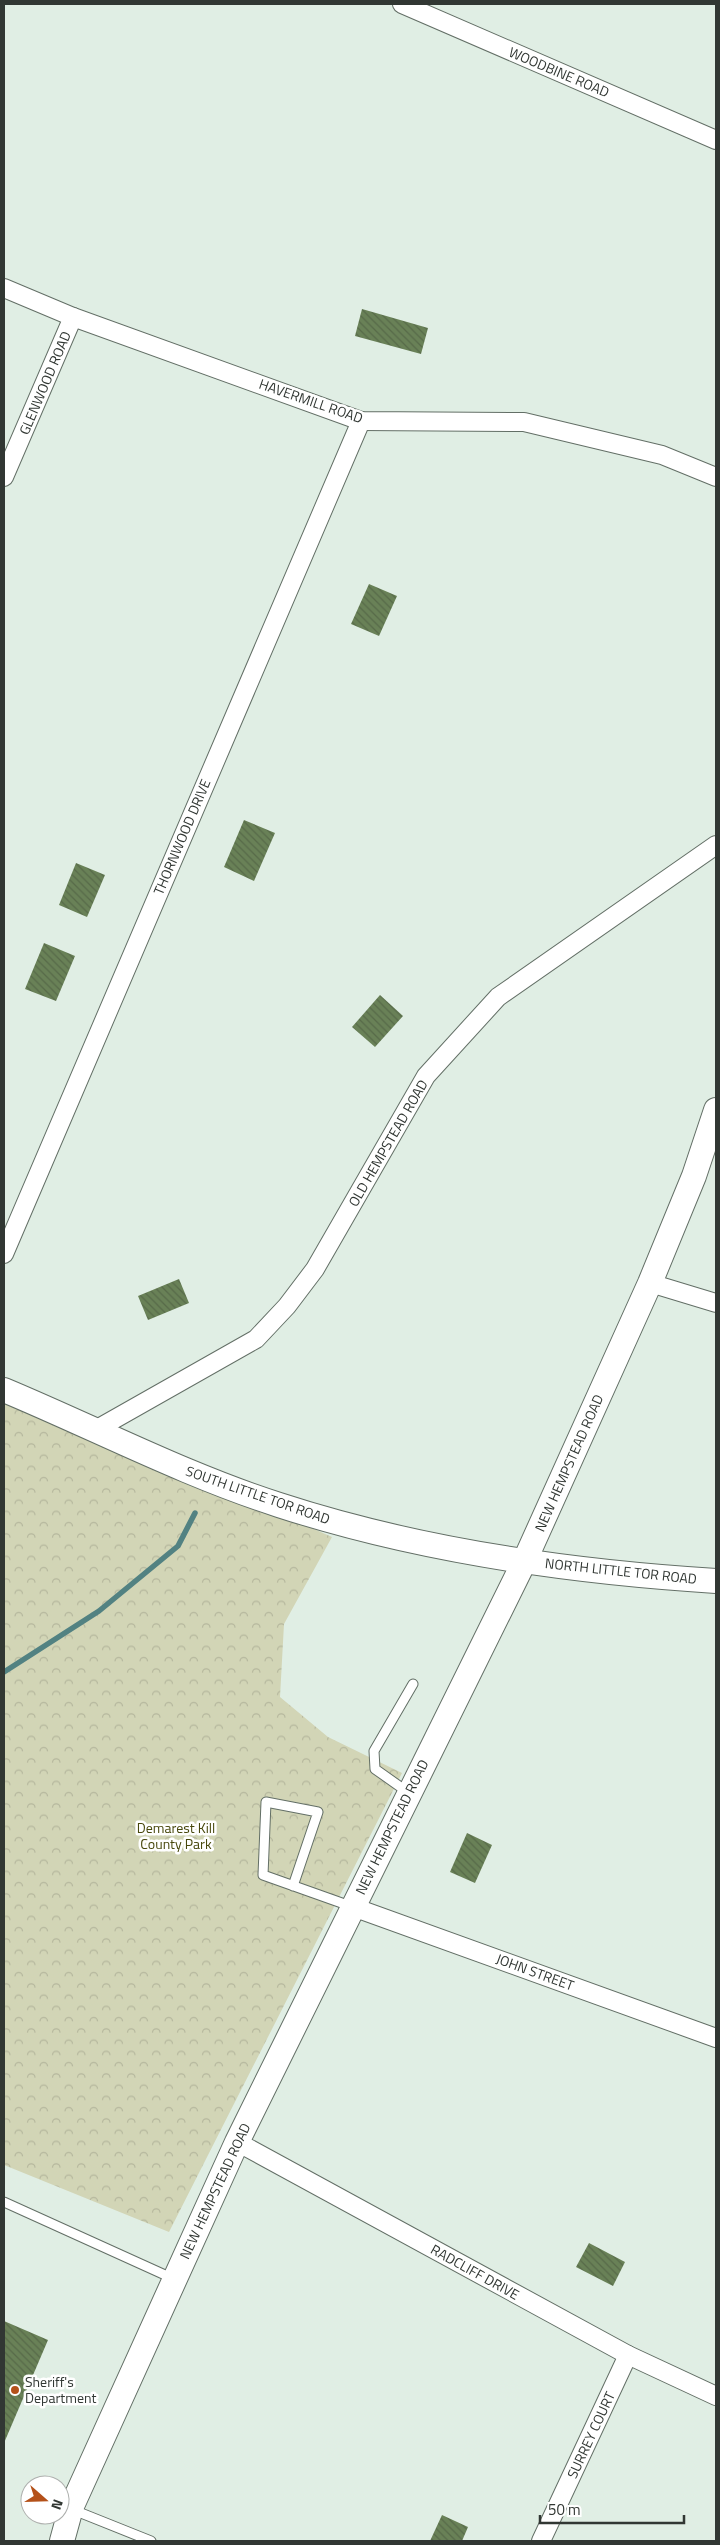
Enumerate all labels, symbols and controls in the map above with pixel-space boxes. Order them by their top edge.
street label: WOODBINE ROAD [506,41,613,102]
street label: GLENWOOD ROAD [13,328,76,438]
street label: HAVERMILL ROAD [256,373,366,428]
street label: THORNWOOD DRIVE [148,775,216,898]
street label: OLD HEMPSTEAD ROAD [343,1075,433,1210]
street label: NEW HEMPSTEAD ROAD [529,1391,608,1535]
street label: SOUTH LITTLE TOR ROAD [183,1460,333,1529]
street label: NORTH LITTLE TOR ROAD [544,1552,698,1589]
street label: NEW HEMPSTEAD ROAD [350,1756,433,1898]
park label: Demarest Kill County Park [137,1817,215,1854]
street label: JOHN STREET [493,1948,578,1996]
street label: NEW HEMPSTEAD ROAD [174,2119,255,2262]
street label: RADCLIFF DRIVE [427,2239,524,2305]
place label: Sheriff's Department [25,2371,96,2408]
marker: Sheriff's Department [9,2384,21,2396]
street label: SURREY COURT [561,2387,620,2482]
north arrow [20,2475,70,2525]
scale bar [540,2492,684,2524]
text: N [46,2496,69,2513]
text: 50 m [548,2498,581,2521]

